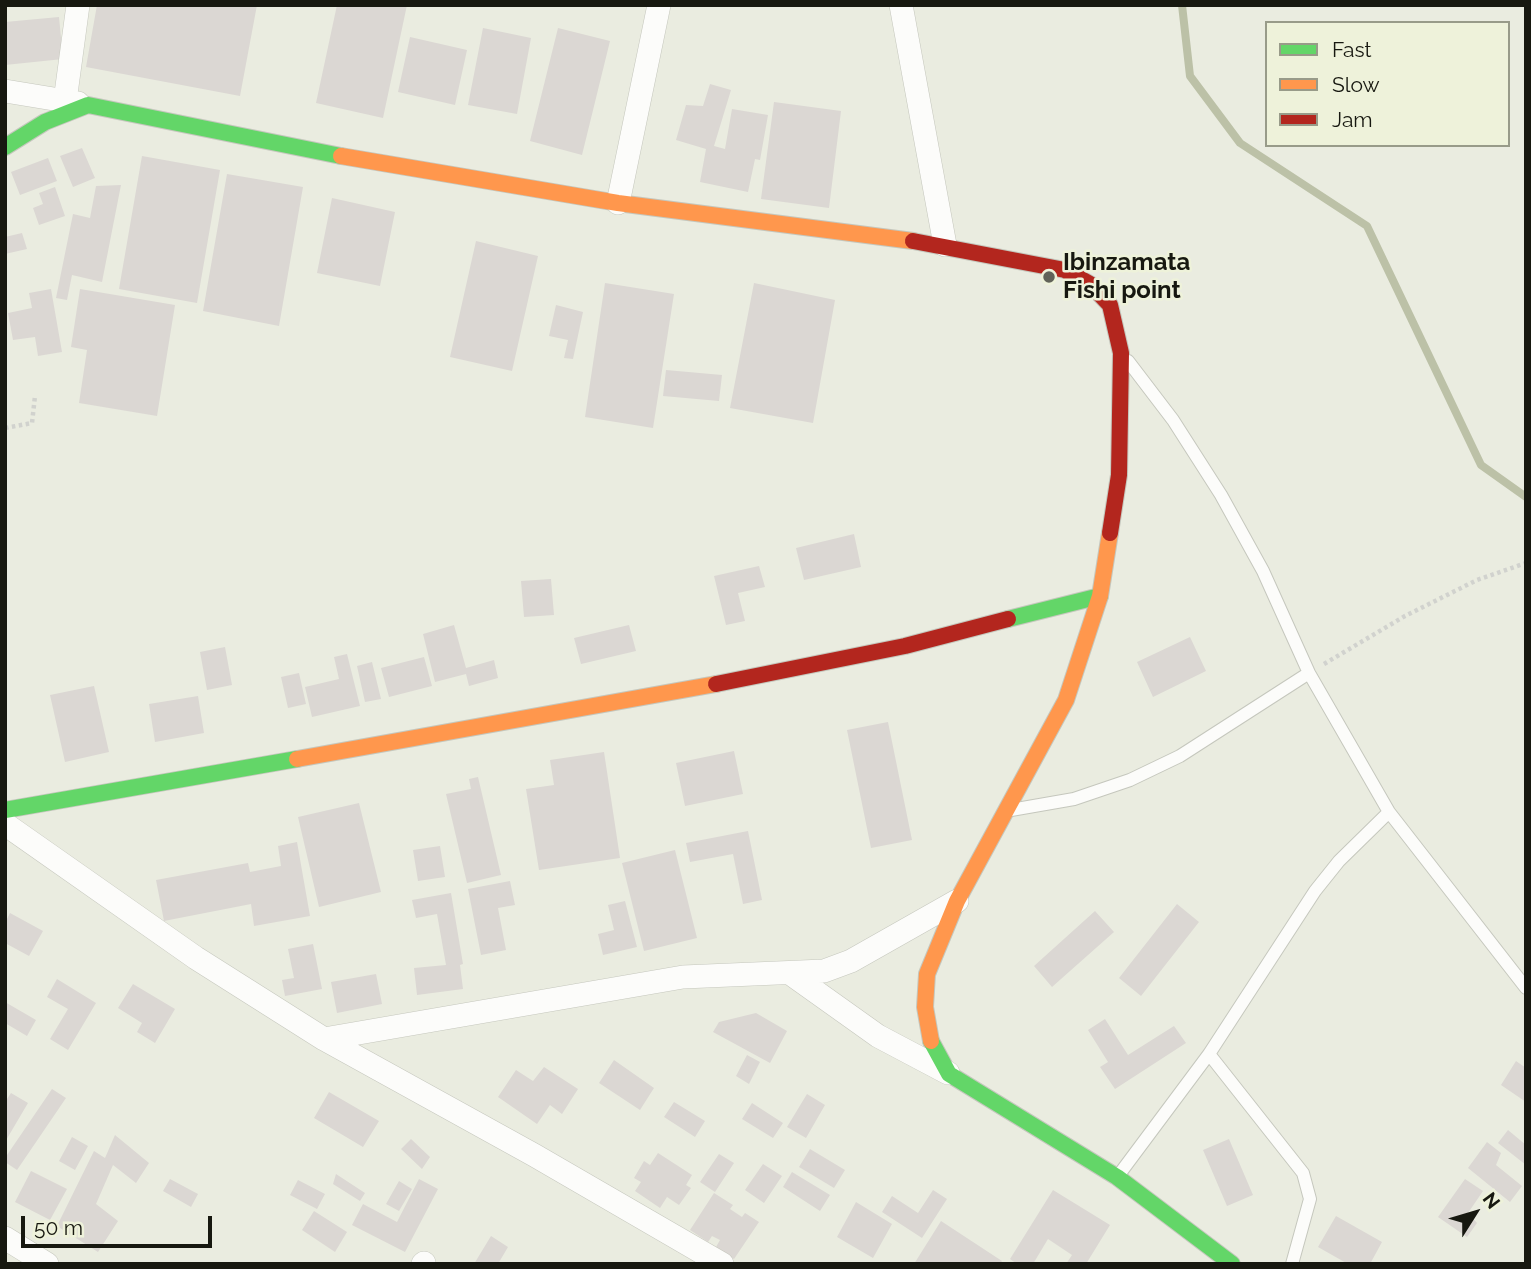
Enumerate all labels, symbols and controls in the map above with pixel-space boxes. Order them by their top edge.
legend [1265,21,1510,147]
text: Fast [1332,37,1372,62]
text: Slow [1332,72,1380,97]
text: Jam [1332,107,1373,132]
place label: Ibinzamata Fishi point [1063,249,1190,305]
marker: Ibinzamata Fishi point [1041,269,1057,285]
north arrow [1440,1178,1510,1248]
text: N [1479,1188,1505,1213]
scale bar [24,1202,215,1246]
text: 50 m [34,1215,83,1240]

